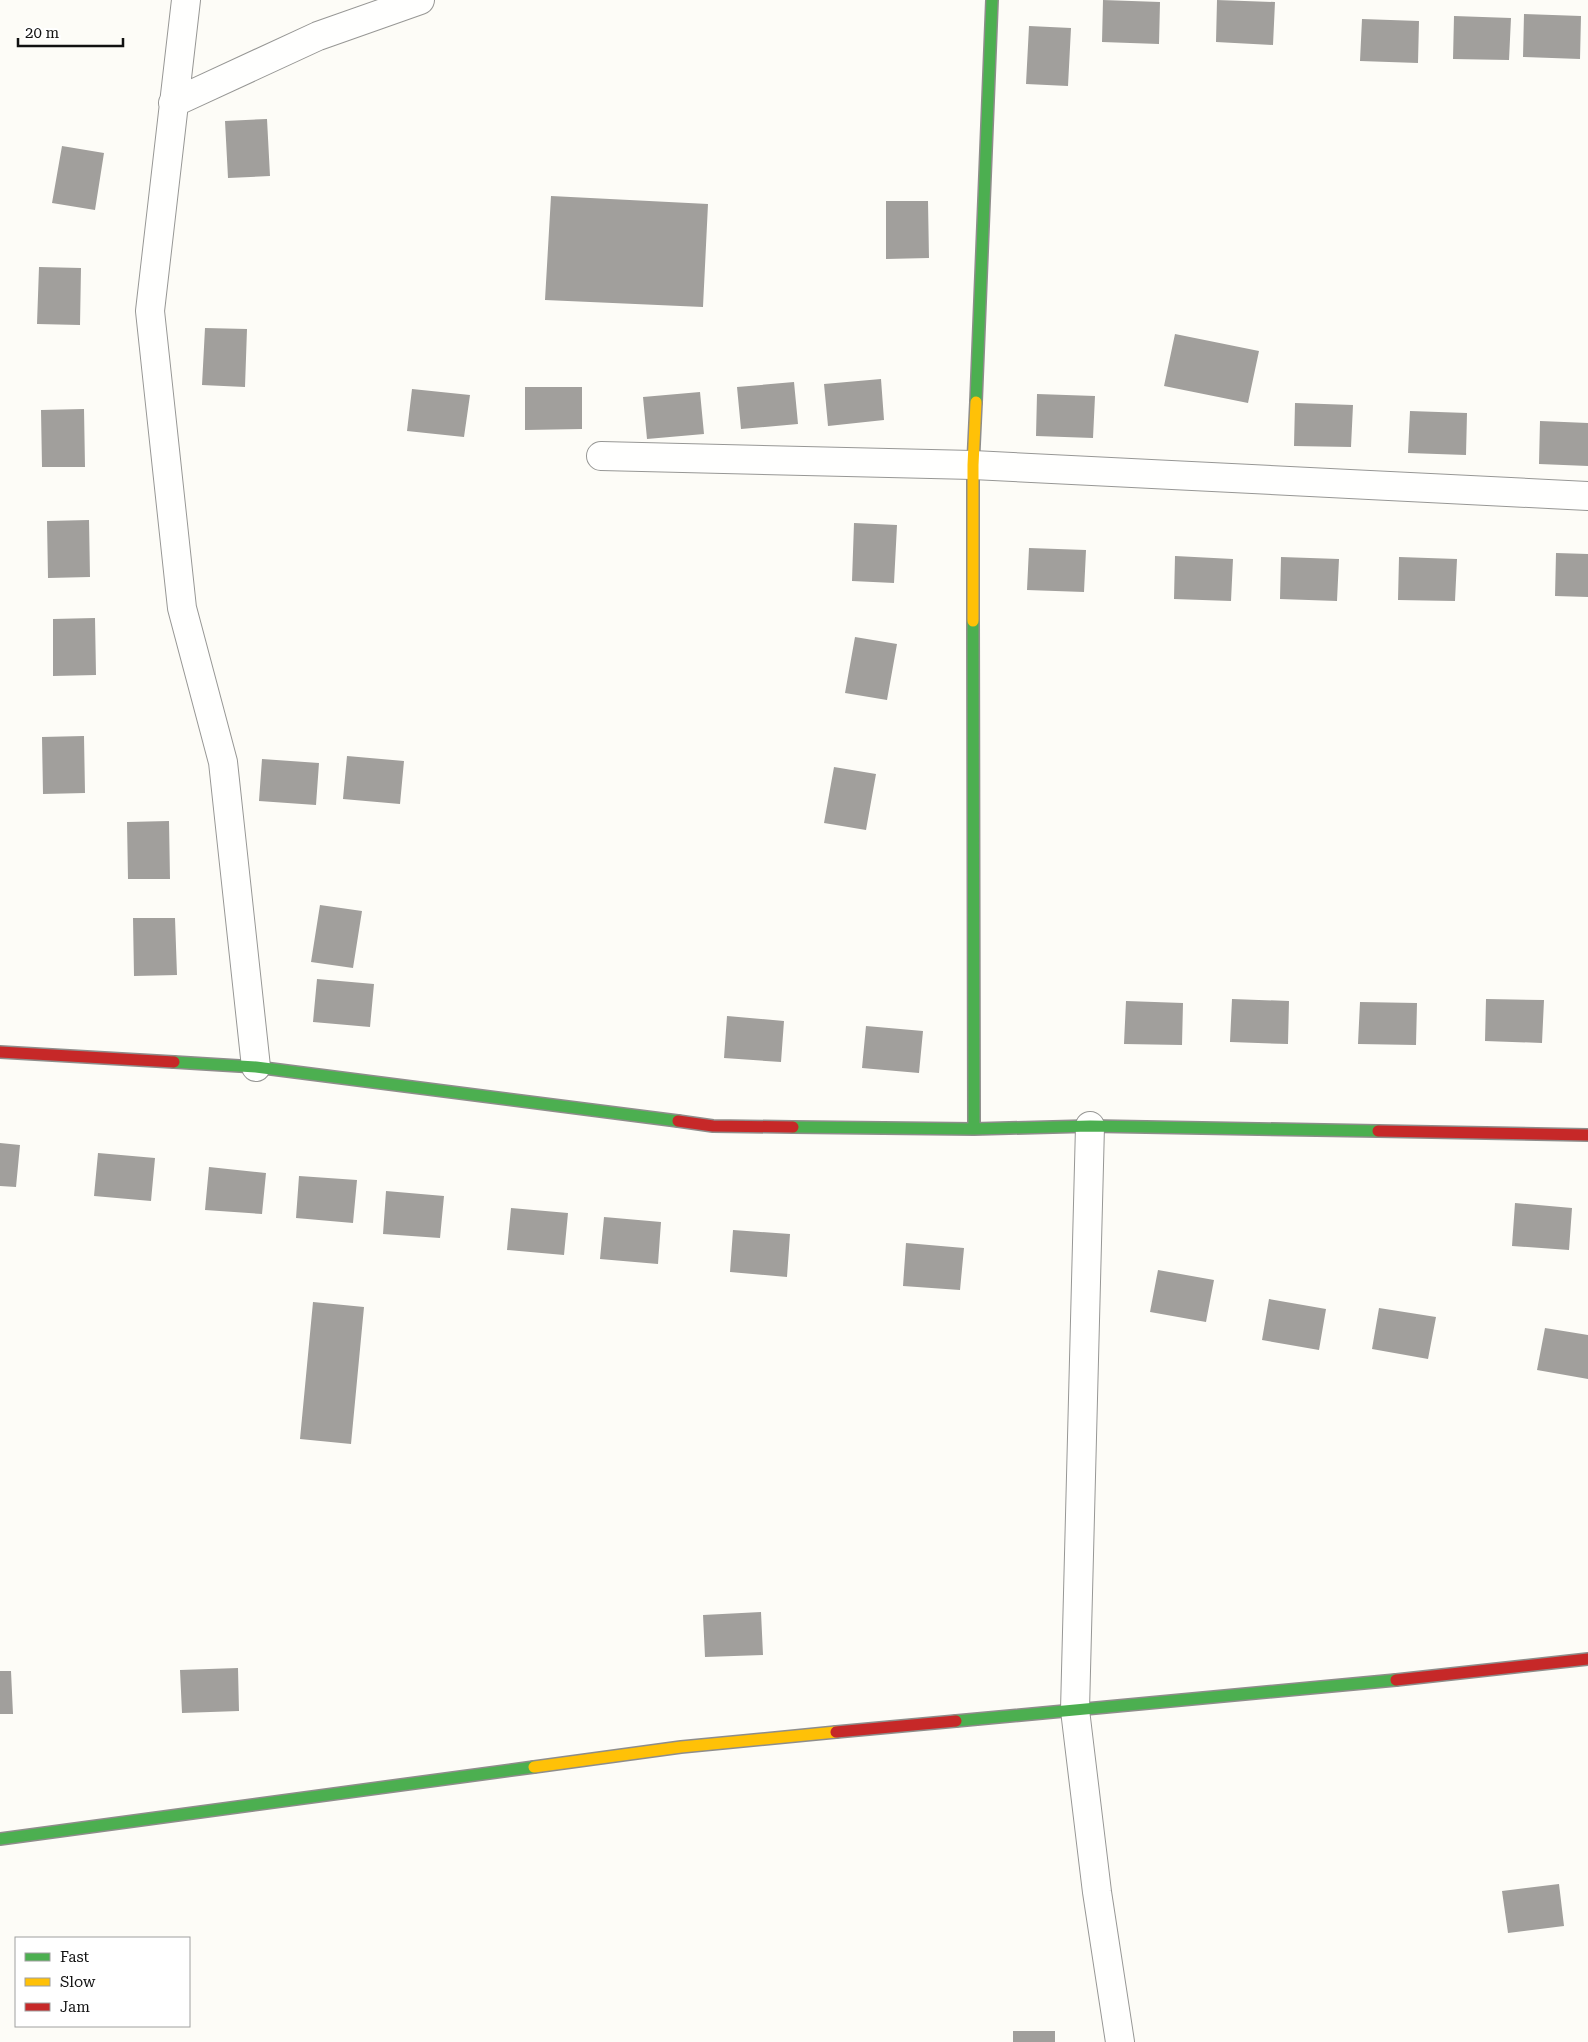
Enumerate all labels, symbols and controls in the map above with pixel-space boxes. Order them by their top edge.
scale bar [18,15,122,47]
text: 20 m [25,24,60,42]
legend [15,1937,190,2027]
text: Fast [60,1948,90,1966]
text: Slow [60,1973,96,1991]
text: Jam [60,1998,90,2016]

